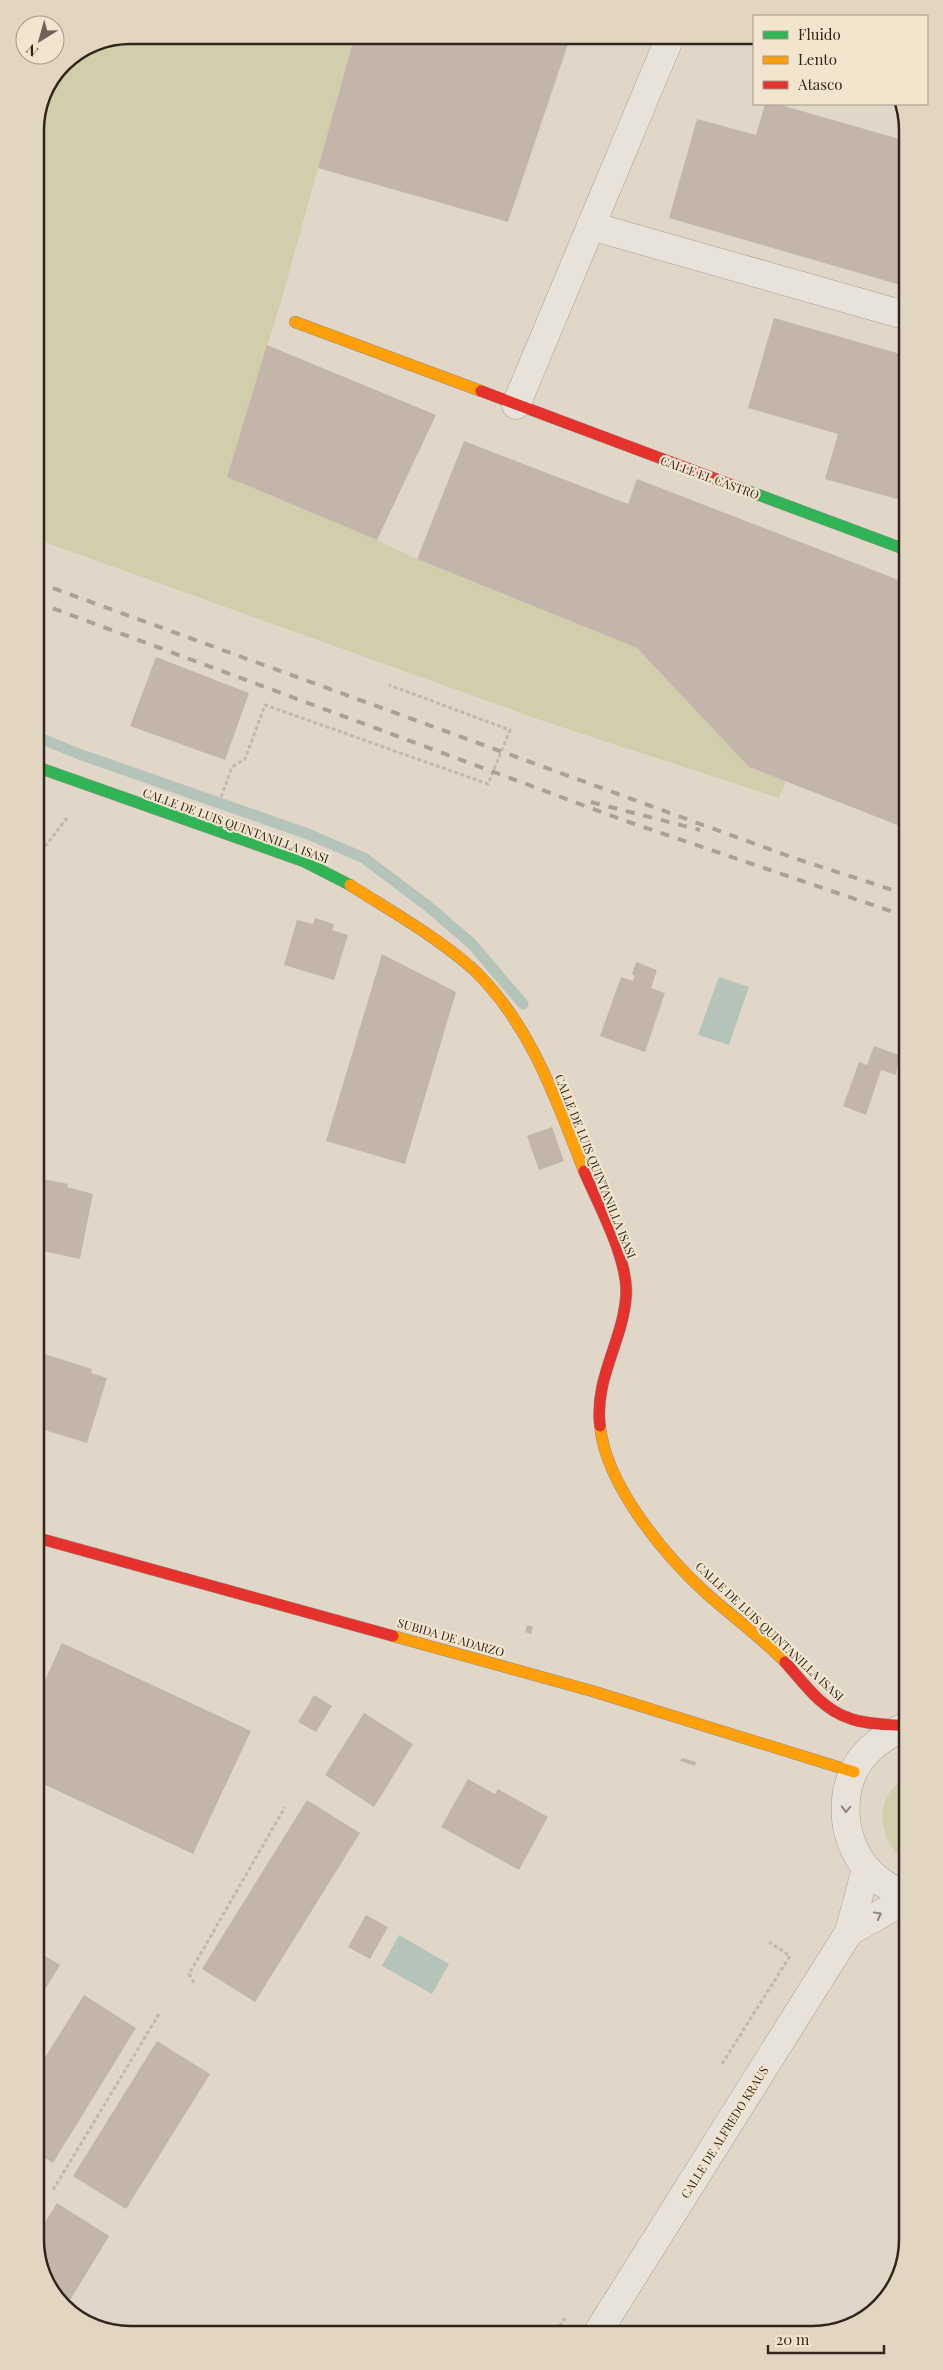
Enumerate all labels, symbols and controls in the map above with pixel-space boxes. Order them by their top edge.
north arrow [15,15,65,65]
legend [753,15,928,105]
text: Fluido [798,24,841,44]
text: N [22,40,42,61]
text: Lento [798,49,837,69]
text: Atasco [797,74,842,94]
street label: CALLE EL CASTRO [659,452,762,502]
street label: CALLE DE LUIS QUINTANILLA ISASI [141,784,331,866]
street label: CALLE DE LUIS QUINTANILLA ISASI [552,1072,640,1260]
street label: CALLE DE LUIS QUINTANILLA ISASI [692,1558,848,1704]
street label: SUBIDA DE ADARZO [396,1614,506,1660]
one-way arrow [840,1805,851,1813]
one-way arrow [873,1912,882,1922]
street label: CALLE DE ALFREDO KRAUS [677,2063,771,2201]
scale bar [768,2322,884,2354]
text: 20 m [776,2329,810,2349]

